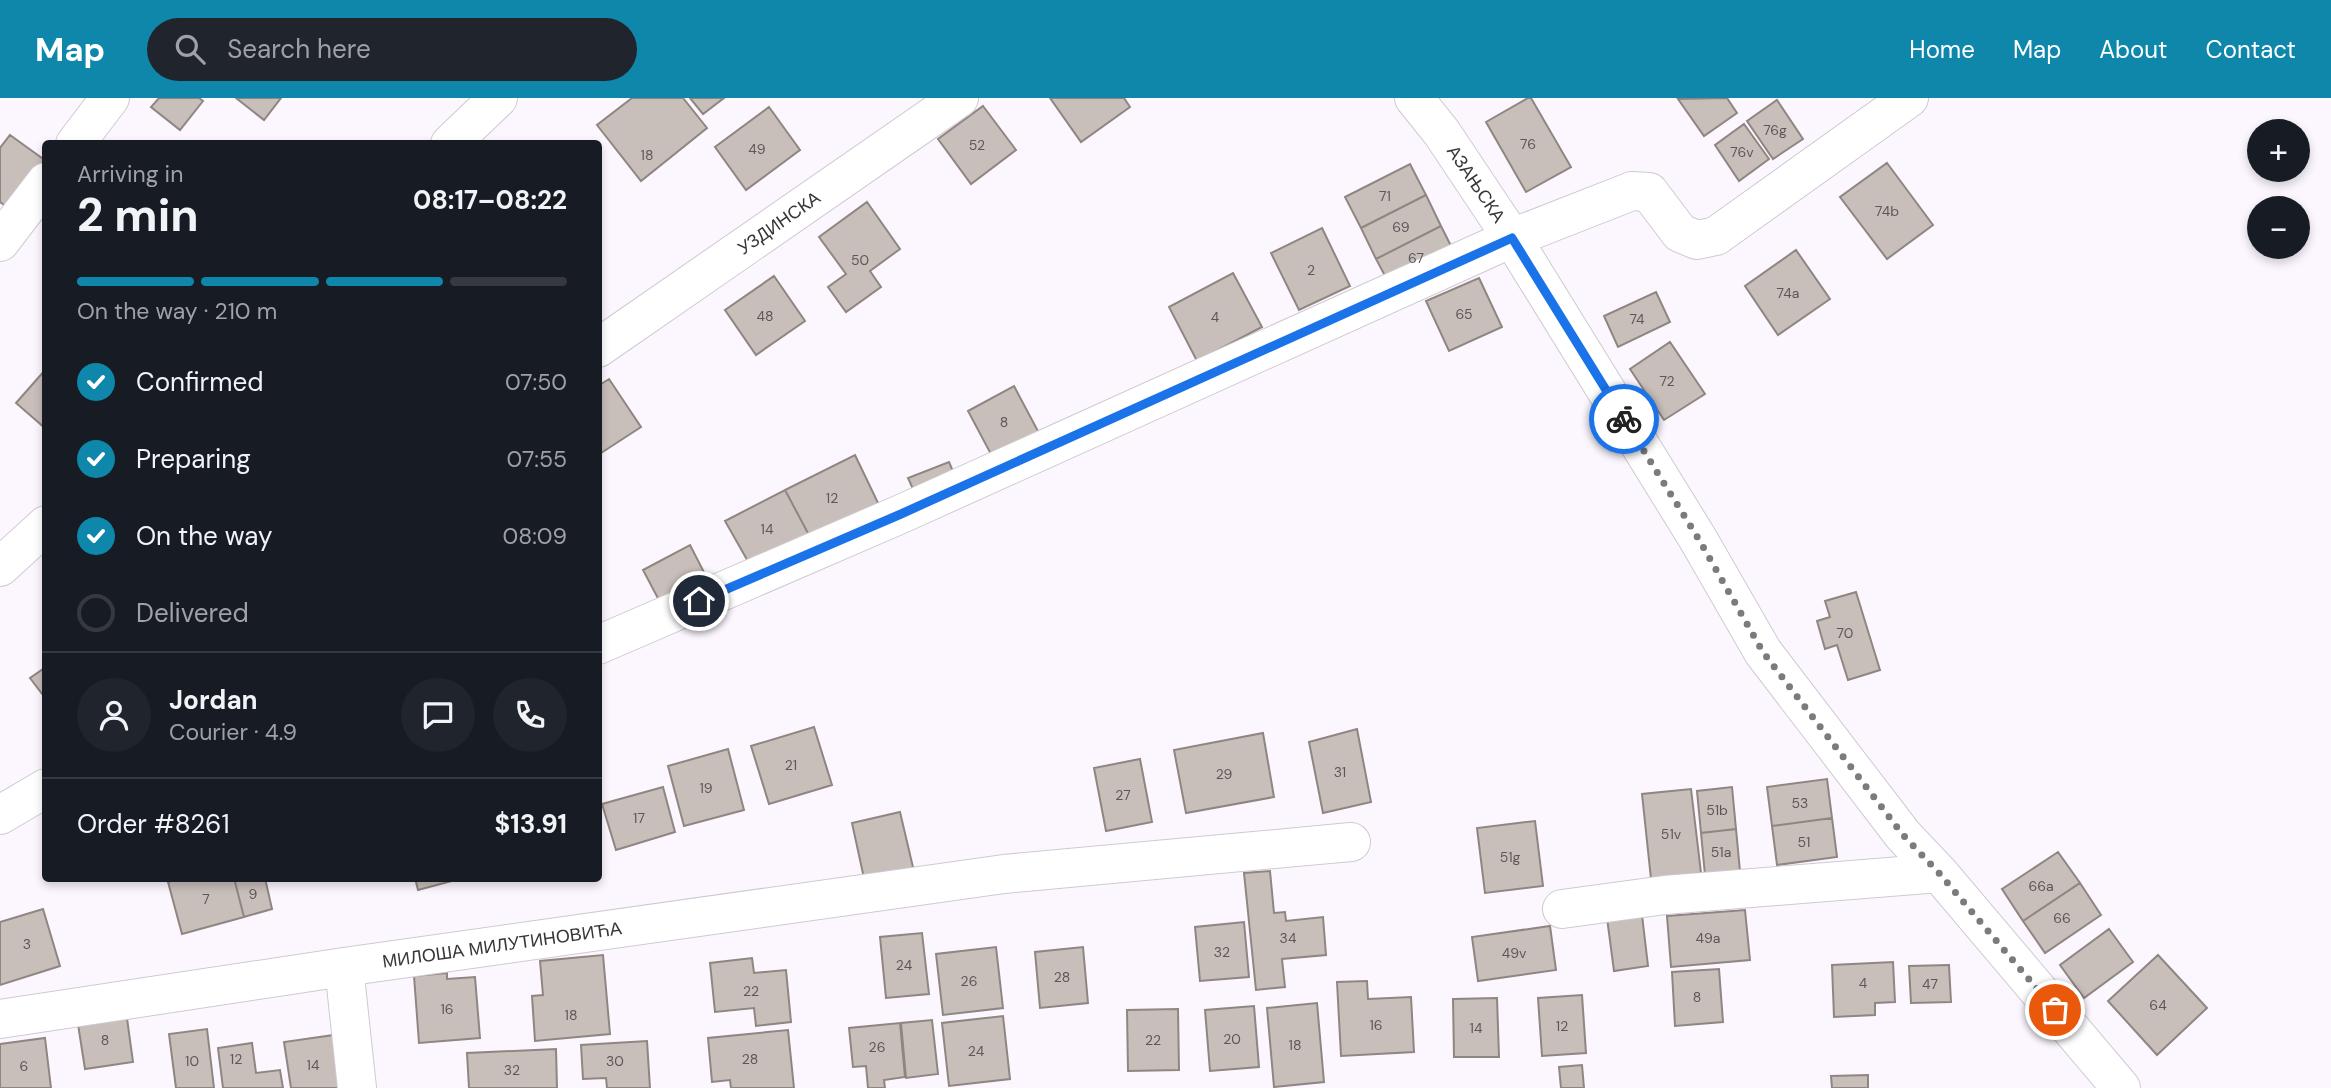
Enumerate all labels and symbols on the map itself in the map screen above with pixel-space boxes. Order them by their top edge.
house number: 76g [1763,121,1787,139]
house number: 76 [1520,135,1536,153]
house number: 52 [969,136,985,154]
house number: 49 [748,140,766,158]
street label: АЗАЊСКА [1441,141,1511,227]
house number: 76v [1730,143,1754,161]
house number: 18 [641,146,653,164]
street label: УЗДИНСКА [733,186,825,260]
house number: 71 [1379,187,1391,205]
house number: 74b [1875,202,1899,220]
house number: 69 [1392,218,1410,236]
house number: 67 [1408,249,1424,267]
house number: 50 [851,251,869,269]
house number: 2 [1307,261,1315,279]
house number: 74a [1777,284,1799,302]
house number: 65 [1455,305,1473,323]
house number: 48 [756,307,774,325]
house number: 4 [1211,308,1220,326]
house number: 74 [1629,310,1645,328]
house number: 72 [1659,372,1675,390]
courier [1589,384,1659,454]
house number: 8 [1000,413,1008,431]
house number: 12 [826,489,838,507]
house number: 14 [761,520,774,538]
pin [669,571,729,631]
house number: 70 [1837,624,1853,642]
house number: 21 [785,756,797,774]
house number: 31 [1334,763,1346,781]
house number: 29 [1216,765,1233,783]
house number: 19 [699,779,713,797]
house number: 27 [1115,786,1131,804]
house number: 53 [1792,794,1808,812]
house number: 51b [1706,801,1728,819]
house number: 17 [633,809,645,827]
house number: 51v [1661,825,1682,843]
house number: 51 [1798,833,1810,851]
house number: 51a [1711,843,1731,861]
house number: 51g [1500,848,1521,866]
house number: 66a [2028,877,2054,895]
house number: 9 [249,885,258,903]
house number: 7 [202,890,210,908]
house number: 66 [2053,909,2071,927]
street label: МИЛОША МИЛУТИНОВИЋА [381,916,623,974]
house number: 34 [1280,929,1297,947]
house number: 49a [1696,929,1720,947]
house number: 3 [23,935,31,953]
house number: 32 [1214,943,1230,961]
house number: 49v [1502,944,1527,962]
house number: 24 [896,956,913,974]
house number: 28 [1054,968,1070,986]
house number: 26 [961,972,977,990]
house number: 4 [1859,974,1868,992]
house number: 47 [1922,975,1938,993]
pin [2025,980,2085,1040]
house number: 22 [743,982,759,1000]
house number: 8 [1693,988,1701,1006]
house number: 64 [2149,996,2167,1014]
house number: 16 [440,1000,454,1018]
house number: 18 [565,1006,577,1024]
house number: 16 [1369,1016,1383,1034]
house number: 12 [1556,1017,1568,1035]
house number: 14 [1470,1019,1483,1037]
house number: 20 [1223,1030,1241,1048]
house number: 8 [101,1031,109,1049]
house number: 22 [1145,1031,1161,1049]
house number: 18 [1289,1036,1301,1054]
house number: 26 [869,1038,885,1056]
house number: 24 [968,1042,985,1060]
house number: 12 [230,1050,242,1068]
house number: 28 [742,1050,758,1068]
house number: 10 [185,1052,199,1070]
house number: 30 [606,1052,624,1070]
house number: 14 [307,1056,320,1074]
house number: 6 [20,1057,28,1075]
house number: 32 [504,1061,520,1079]

